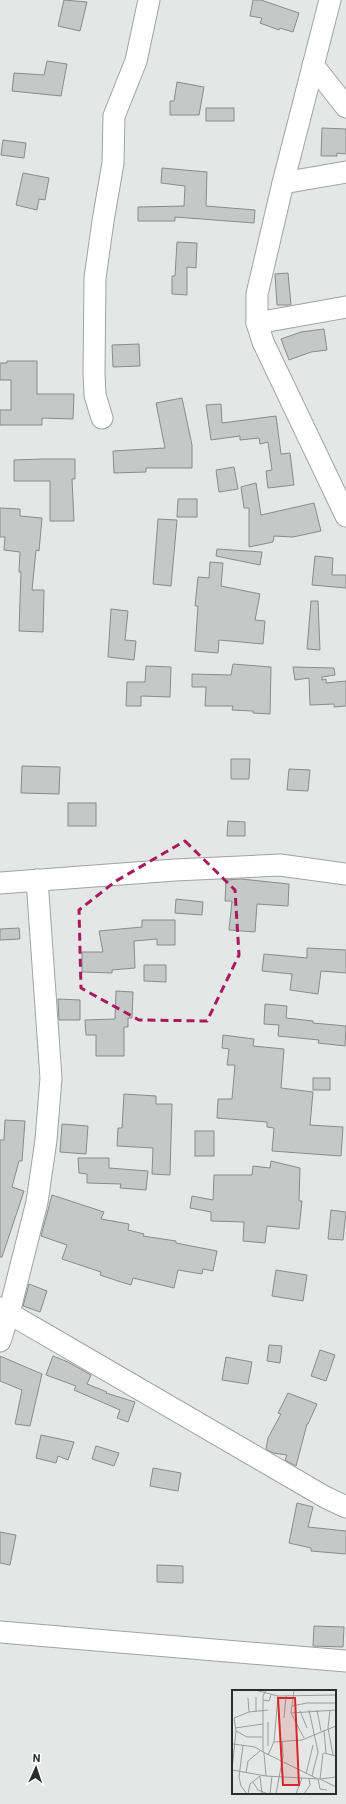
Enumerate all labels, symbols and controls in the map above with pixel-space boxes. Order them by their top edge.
inset map [232,1690,336,1794]
north arrow [16,1748,56,1788]
text: N [32,1752,41,1765]

